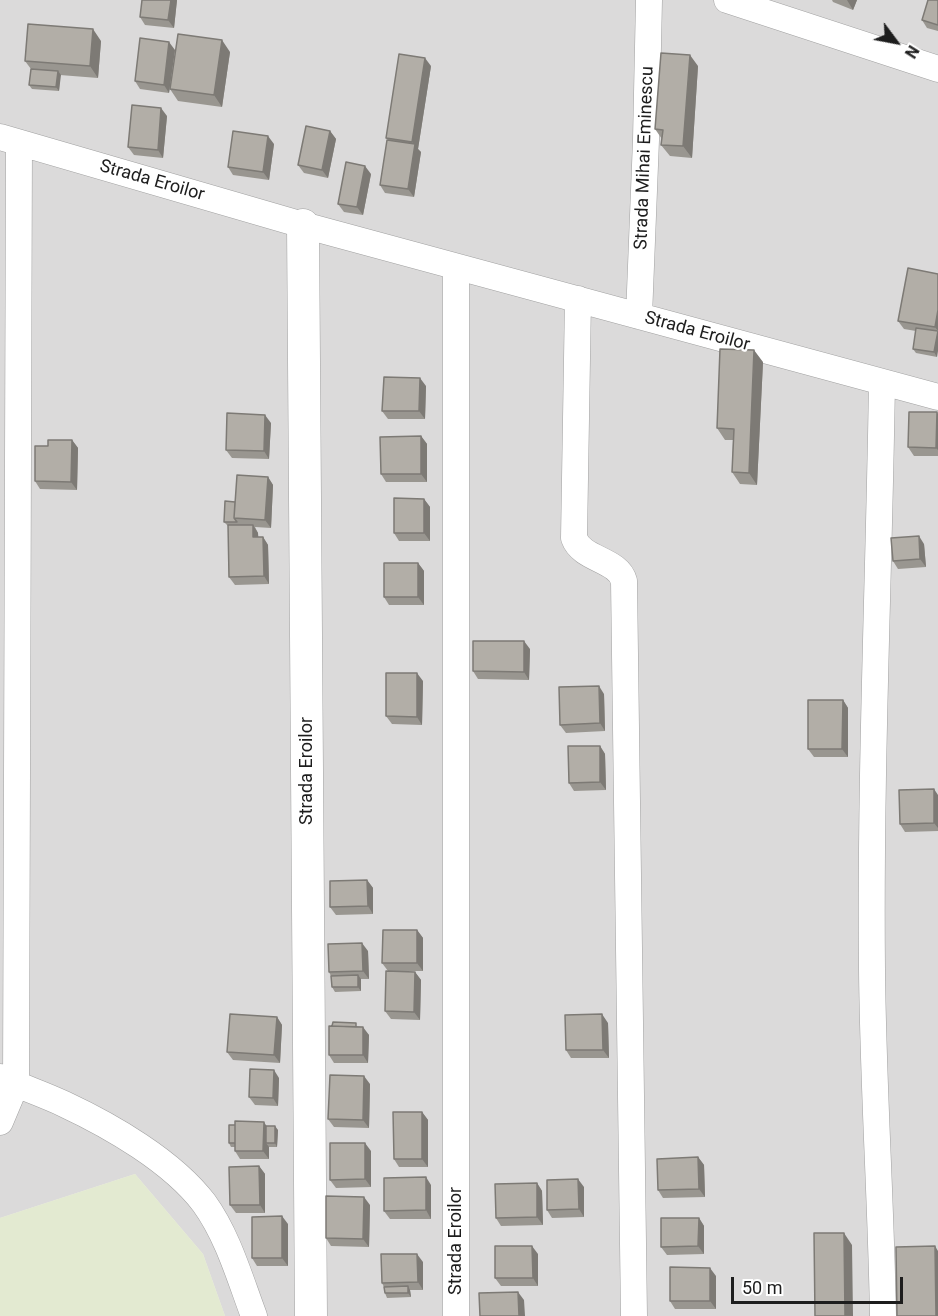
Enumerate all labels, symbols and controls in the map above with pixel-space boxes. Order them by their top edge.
north arrow [866,12,926,72]
text: N [901,42,923,62]
street label: Strada Mihai Eminescu [631,66,659,250]
street label: Strada Eroilor [97,156,207,206]
street label: Strada Eroilor [642,308,752,356]
street label: Strada Eroilor [296,717,318,825]
street label: Strada Eroilor [445,1187,467,1295]
scale bar [734,1265,906,1303]
text: 50 m [742,1277,782,1298]

